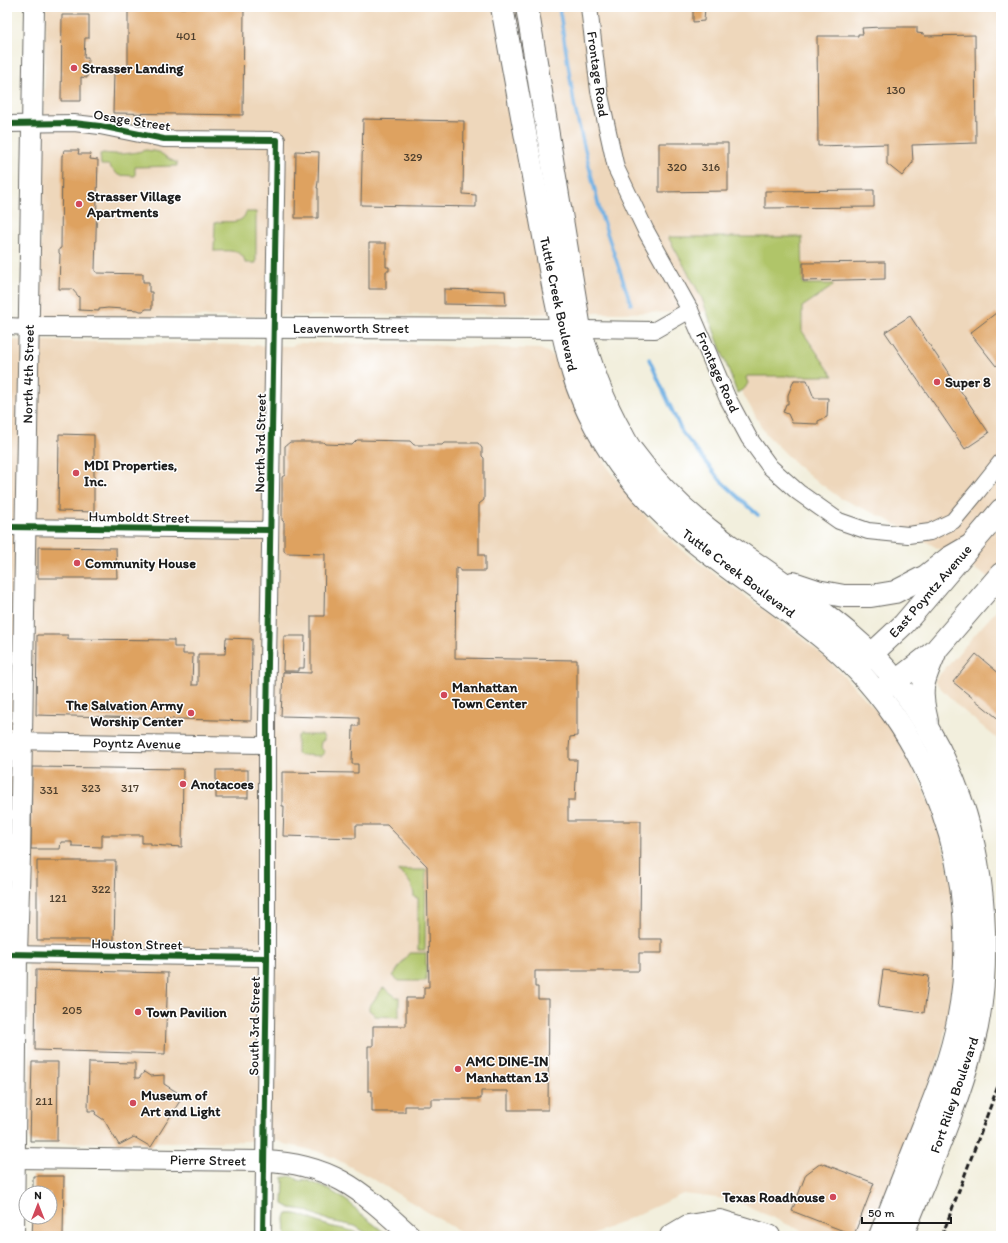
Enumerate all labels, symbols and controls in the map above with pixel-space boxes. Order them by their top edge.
house number: 401 [176,29,197,43]
street label: Frontage Road [583,30,612,119]
place label: Strasser Landing [82,60,184,77]
marker: Strasser Landing [69,63,79,73]
house number: 130 [886,83,906,97]
street label: Osage Street [92,106,172,135]
house number: 329 [403,150,423,164]
house number: 320 [667,160,687,174]
house number: 316 [702,160,720,174]
place label: Strasser Village Apartments [86,188,181,221]
marker: Strasser Village Apartments [74,199,84,209]
street label: Tuttle Creek Boulevard [536,235,581,374]
street label: Leavenworth Street [293,320,409,337]
street label: North 4th Street [19,324,38,424]
street label: Frontage Road [692,329,743,416]
place label: Super 8 [945,374,991,391]
marker: Super 8 [932,377,942,387]
street label: North 3rd Street [251,393,270,493]
place label: MDI Properties, Inc. [84,457,177,490]
marker: MDI Properties, Inc. [71,468,81,478]
street label: Humboldt Street [88,508,190,527]
street label: Tuttle Creek Boulevard [679,525,799,622]
street label: East Poyntz Avenue [885,541,976,641]
place label: Community House [85,555,196,572]
marker: Community House [72,558,82,568]
place label: Manhattan Town Center [451,679,527,712]
marker: Manhattan Town Center [439,690,449,700]
place label: The Salvation Army Worship Center [65,697,183,730]
marker: The Salvation Army Worship Center [186,708,196,718]
street label: Poyntz Avenue [93,734,181,753]
place label: Anotacoes [190,776,254,793]
marker: Anotacoes [178,779,188,789]
house number: 323 [81,781,101,795]
house number: 317 [121,781,139,795]
house number: 331 [40,783,59,797]
house number: 322 [91,882,111,896]
house number: 121 [49,891,67,905]
street label: Houston Street [91,935,183,954]
street label: South 3rd Street [245,976,264,1076]
house number: 205 [62,1003,82,1017]
place label: Town Pavilion [145,1004,227,1021]
marker: Town Pavilion [133,1007,143,1017]
street label: Fort Riley Boulevard [927,1034,983,1156]
place label: AMC DINE-IN Manhattan 13 [465,1053,549,1086]
marker: AMC DINE-IN Manhattan 13 [453,1064,463,1074]
place label: Museum of Art and Light [140,1087,221,1120]
house number: 211 [35,1094,53,1108]
marker: Museum of Art and Light [128,1098,138,1108]
street label: Pierre Street [170,1151,246,1170]
north arrow [18,1185,58,1225]
text: N [34,1189,42,1202]
place label: Texas Roadhouse [722,1189,825,1206]
marker: Texas Roadhouse [828,1192,838,1202]
scale bar [862,1199,951,1225]
text: 50 m [868,1206,894,1220]

